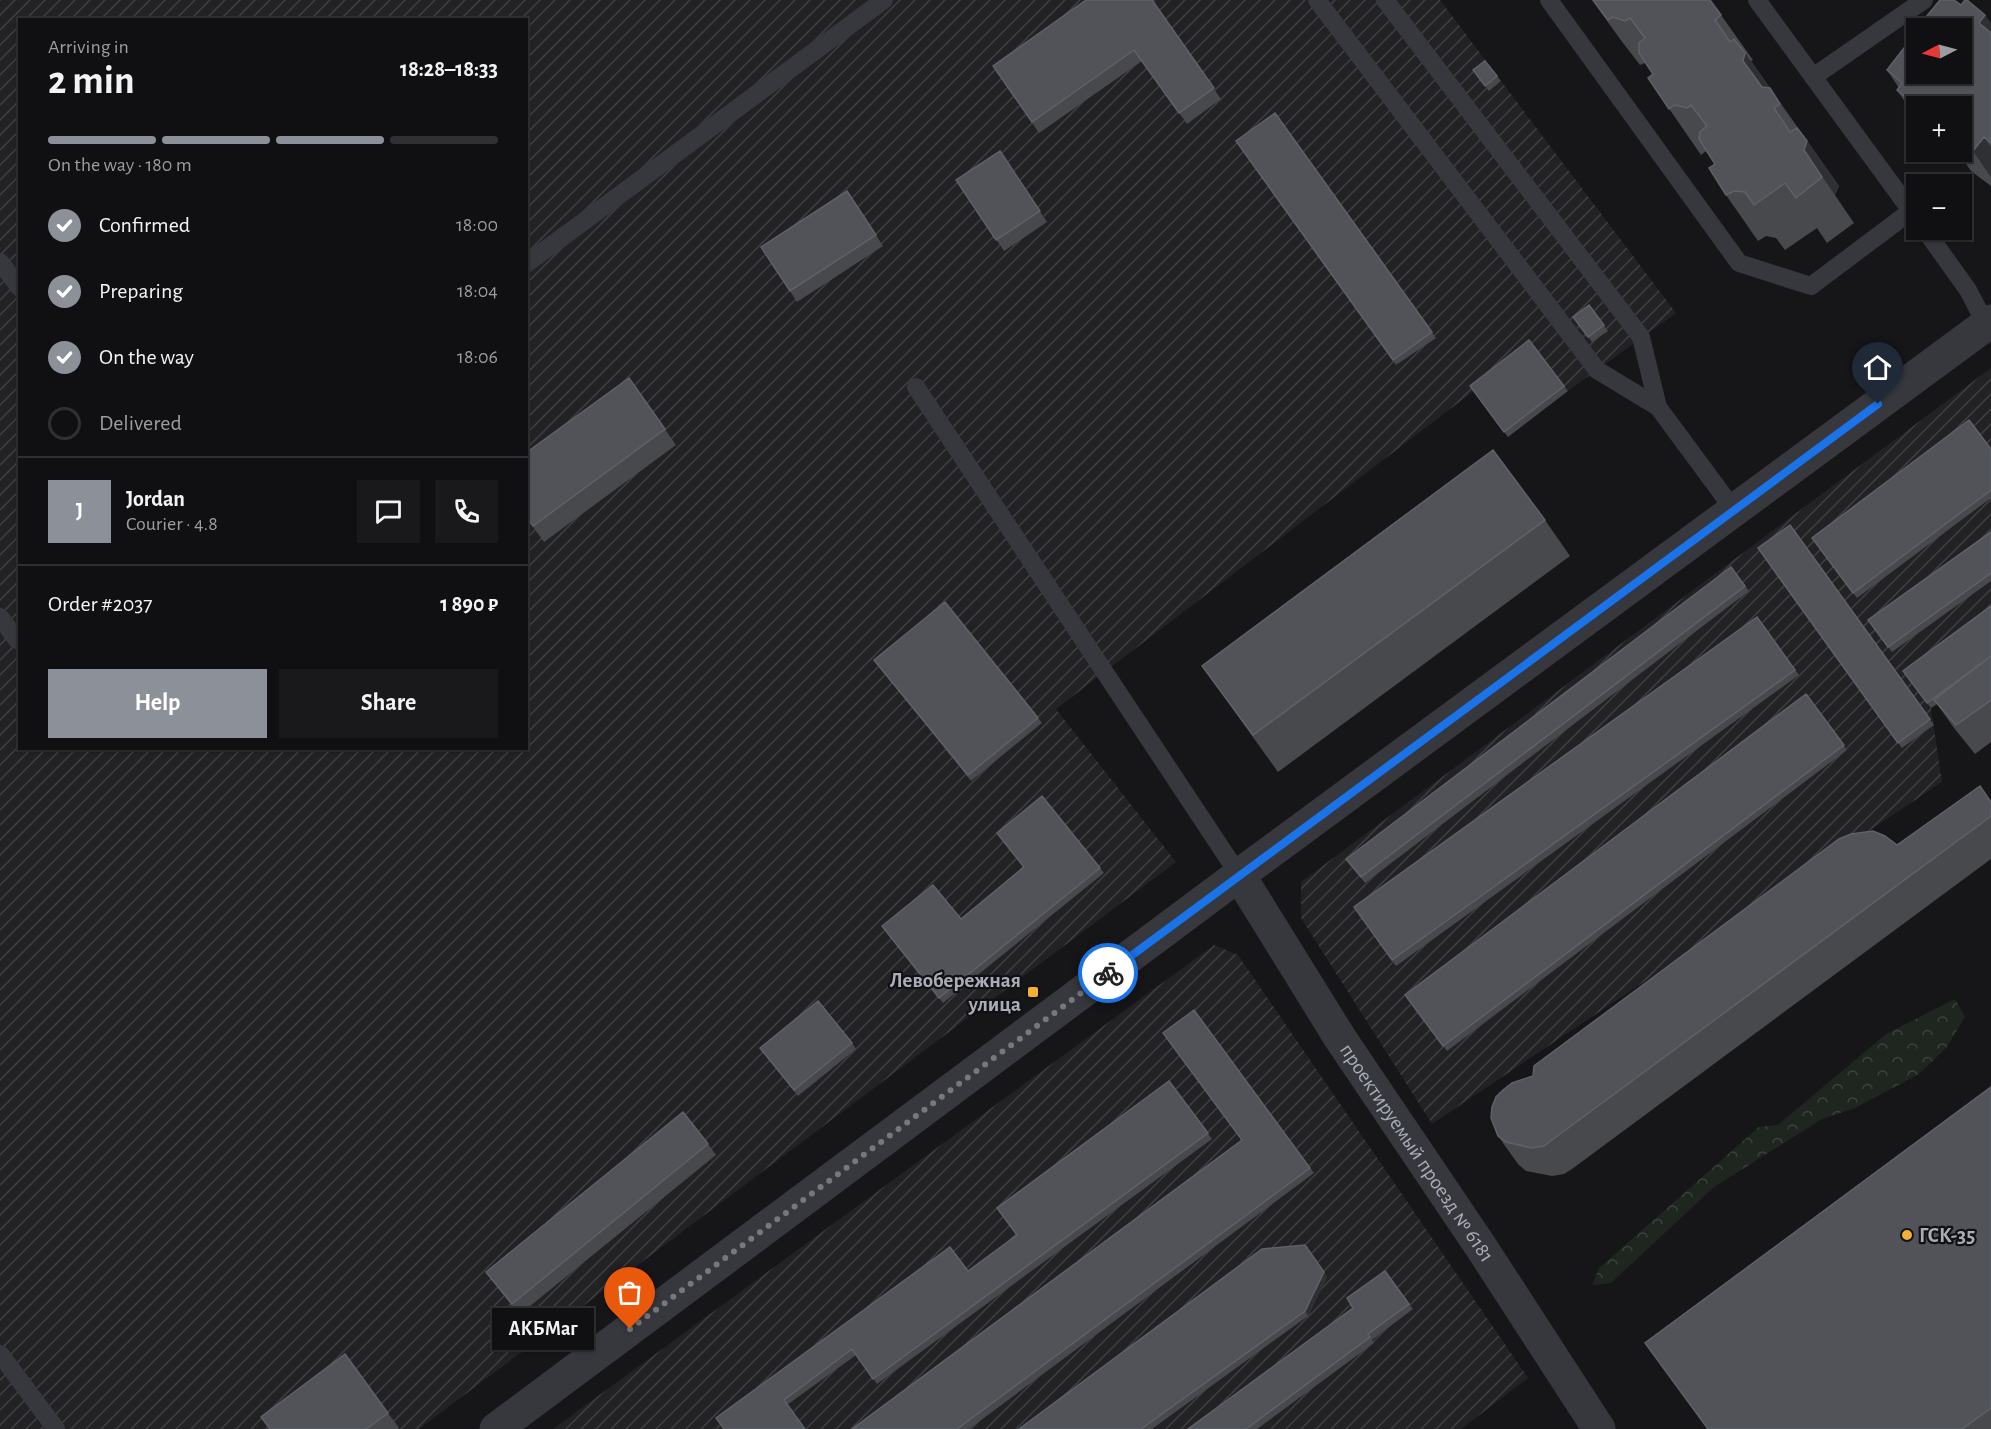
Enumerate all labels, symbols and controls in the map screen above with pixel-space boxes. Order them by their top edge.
north arrow [1906,18,1972,84]
map controls [1906,18,1972,240]
text: Arriving in [48,37,129,57]
text: 18:28–18:33 [400,58,498,80]
text: 2 min [48,62,135,101]
button: + [1906,96,1972,162]
text: On the way · 180 m [48,155,192,175]
button: − [1906,174,1972,240]
icon: check [48,209,81,242]
text: Confirmed [99,214,190,236]
text: 18:00 [456,215,498,235]
icon: check [48,275,81,308]
text: Preparing [99,280,183,302]
text: 18:04 [457,281,498,301]
icon: check [48,341,81,374]
pin [1852,342,1903,404]
text: On the way [99,346,194,368]
text: 18:06 [457,347,498,367]
icon: home [1861,351,1894,384]
text: Delivered [99,412,182,434]
button: chat [357,480,420,543]
button: phone [435,480,498,543]
text: Jordan [126,488,185,510]
text: J [76,500,83,522]
text: Courier · 4.8 [126,514,218,534]
text: Order #2037 [48,593,153,615]
text: 1 890 ₽ [440,593,498,615]
button: Help [48,669,267,738]
button: Share [279,669,498,738]
courier [1078,943,1138,1003]
icon: bike [1092,957,1125,990]
place label: Левобережная улица [890,970,1021,1015]
marker: Левобережная улица [1026,985,1040,999]
street label: проектируемый проезд № 6181 [1336,1040,1498,1266]
place label: ГСК-35 [1919,1225,1975,1246]
marker: ГСК-35 [1900,1228,1914,1242]
pin [604,1267,655,1329]
icon: bag [613,1276,646,1309]
callout: АКБМаг [492,1308,594,1350]
text: АКБМаг [508,1319,578,1339]

